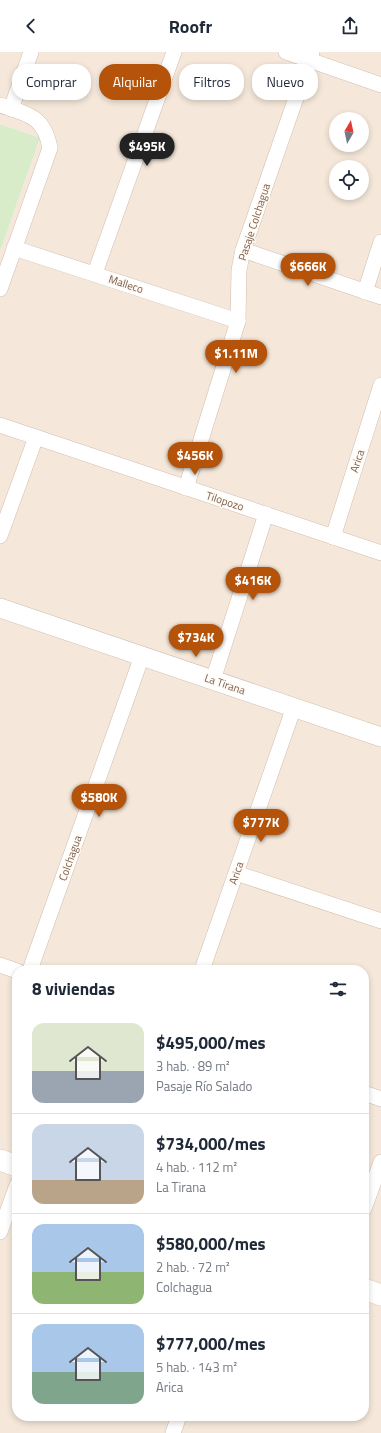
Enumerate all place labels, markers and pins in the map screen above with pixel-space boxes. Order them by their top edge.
pin: $495K [119,133,175,167]
pin: $666K [280,253,336,287]
pin: $1.11M [203,340,269,374]
pin: $456K [167,442,223,476]
pin: $416K [225,567,281,601]
pin: $734K [168,624,224,658]
pin: $580K [71,784,127,818]
pin: $777K [233,809,289,843]

